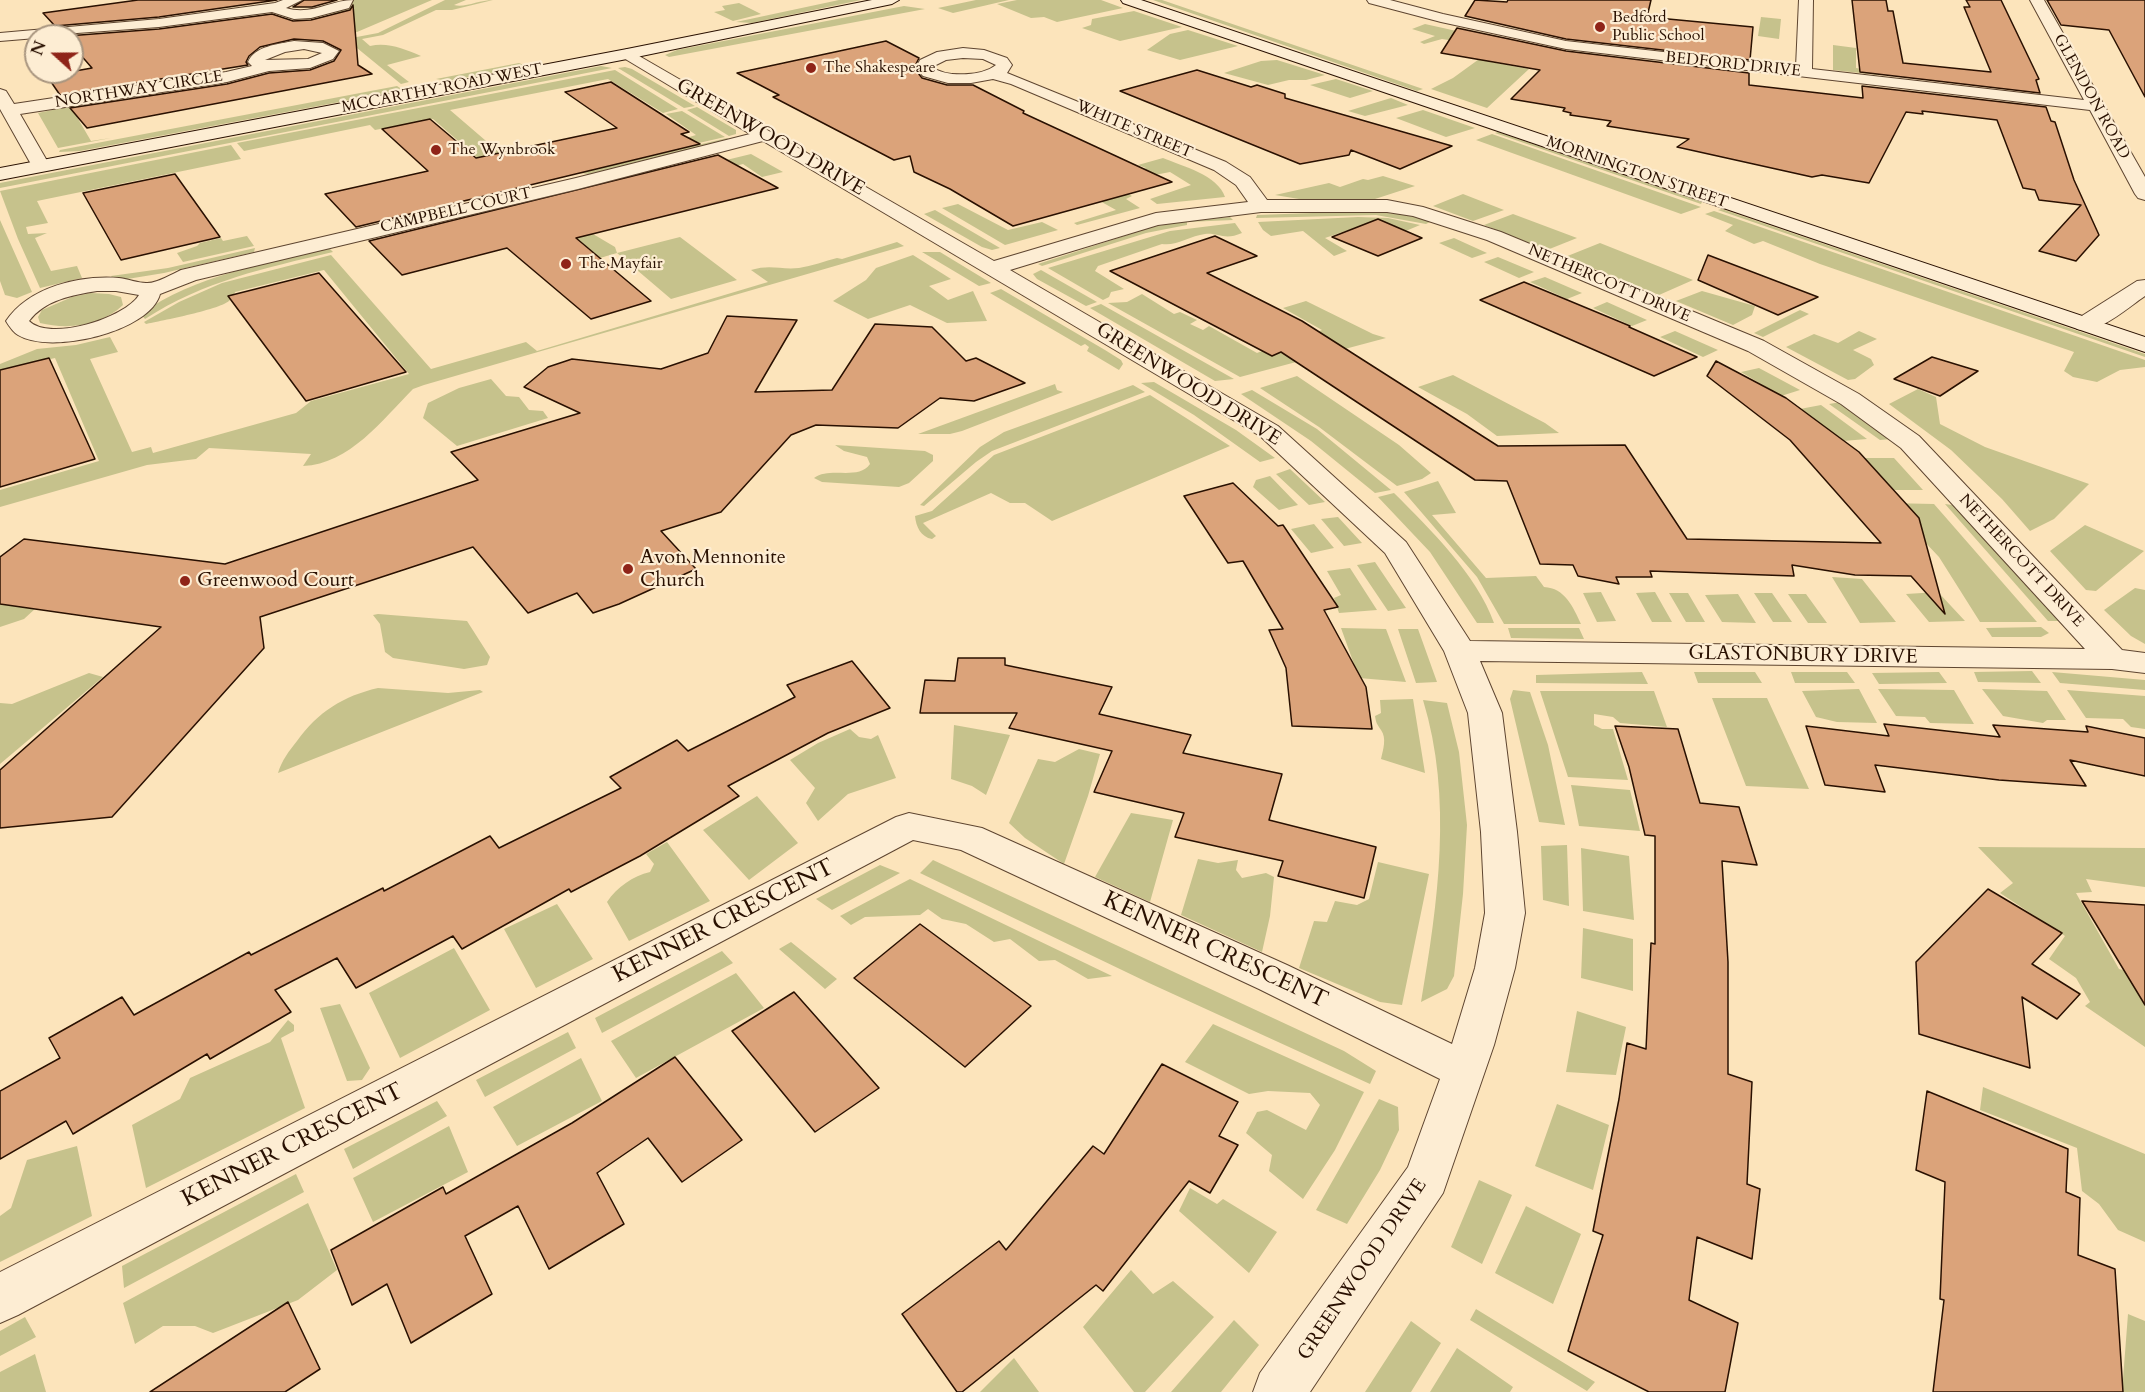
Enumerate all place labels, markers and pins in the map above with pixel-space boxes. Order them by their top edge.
place label: Bedford Public School [1612,8,1704,46]
marker: Bedford Public School [1593,20,1607,34]
place label: The Shakespeare [823,58,936,78]
marker: The Shakespeare [804,61,818,75]
place label: The Wynbrook [448,140,556,160]
marker: The Wynbrook [429,143,443,157]
place label: The Mayfair [578,254,663,274]
marker: The Mayfair [559,257,573,271]
place label: Avon Mennonite Church [640,546,786,593]
marker: Avon Mennonite Church [621,562,635,576]
place label: Greenwood Court [197,569,354,593]
marker: Greenwood Court [178,574,192,588]

